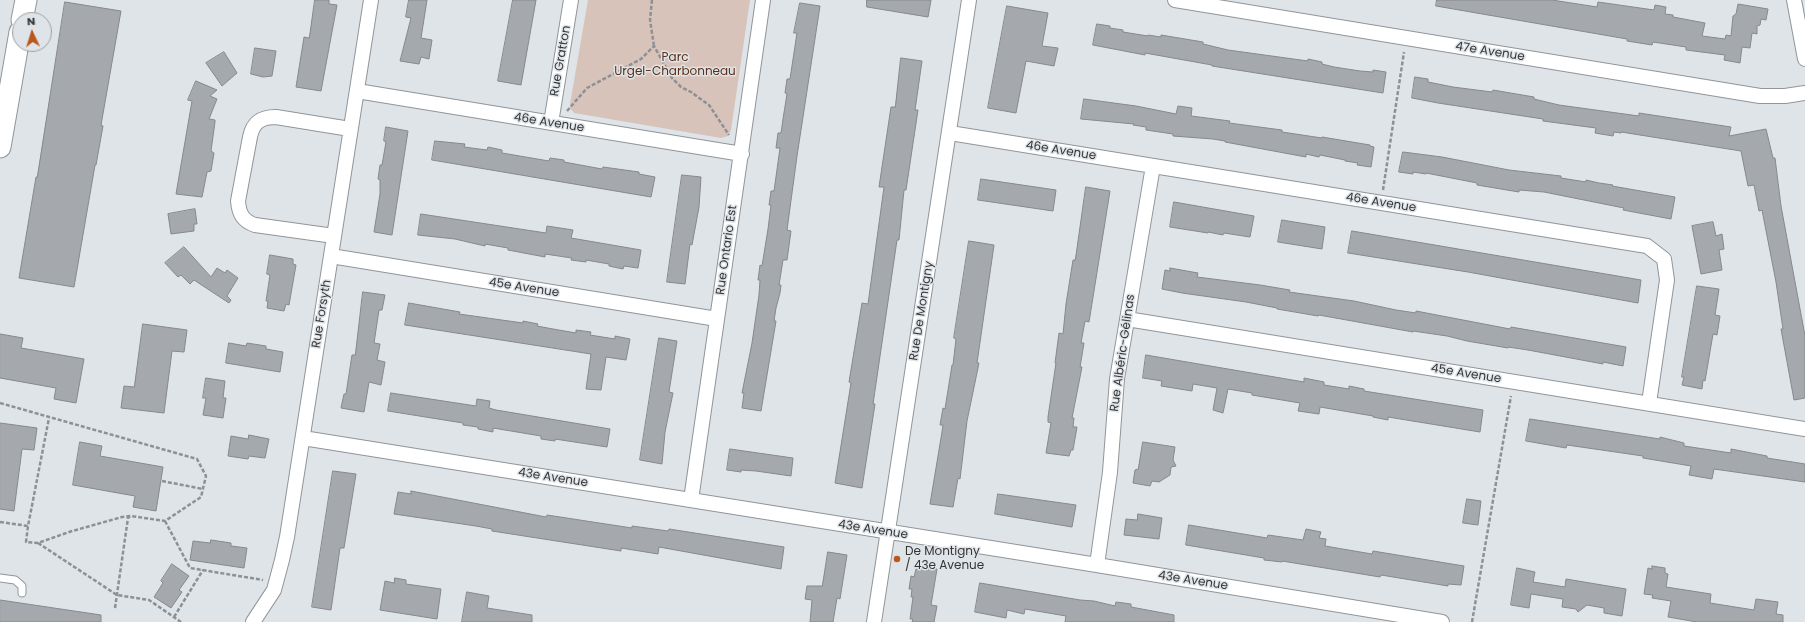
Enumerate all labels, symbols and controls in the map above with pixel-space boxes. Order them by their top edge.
north arrow [12,12,52,52]
text: N [27,13,36,29]
street label: Rue Gratton [548,24,574,98]
street label: 47e Avenue [1454,39,1526,65]
park label: Parc Urgel-Charbonneau [614,51,736,79]
street label: 46e Avenue [513,110,585,136]
street label: 46e Avenue [1025,138,1097,164]
street label: 46e Avenue [1345,190,1417,216]
street label: Rue Ontario Est [714,204,740,296]
street label: Rue De Montigny [907,260,937,362]
street label: 45e Avenue [488,275,560,301]
street label: Rue Forsyth [310,279,334,349]
street label: Rue Albéric-Gélinas [1108,293,1138,413]
street label: 45e Avenue [1430,361,1502,387]
street label: 43e Avenue [517,465,589,491]
street label: 43e Avenue [837,517,909,543]
place label: De Montigny / 43e Avenue [905,545,984,573]
marker: De Montigny / 43e Avenue [892,554,902,564]
street label: 43e Avenue [1157,568,1229,594]

